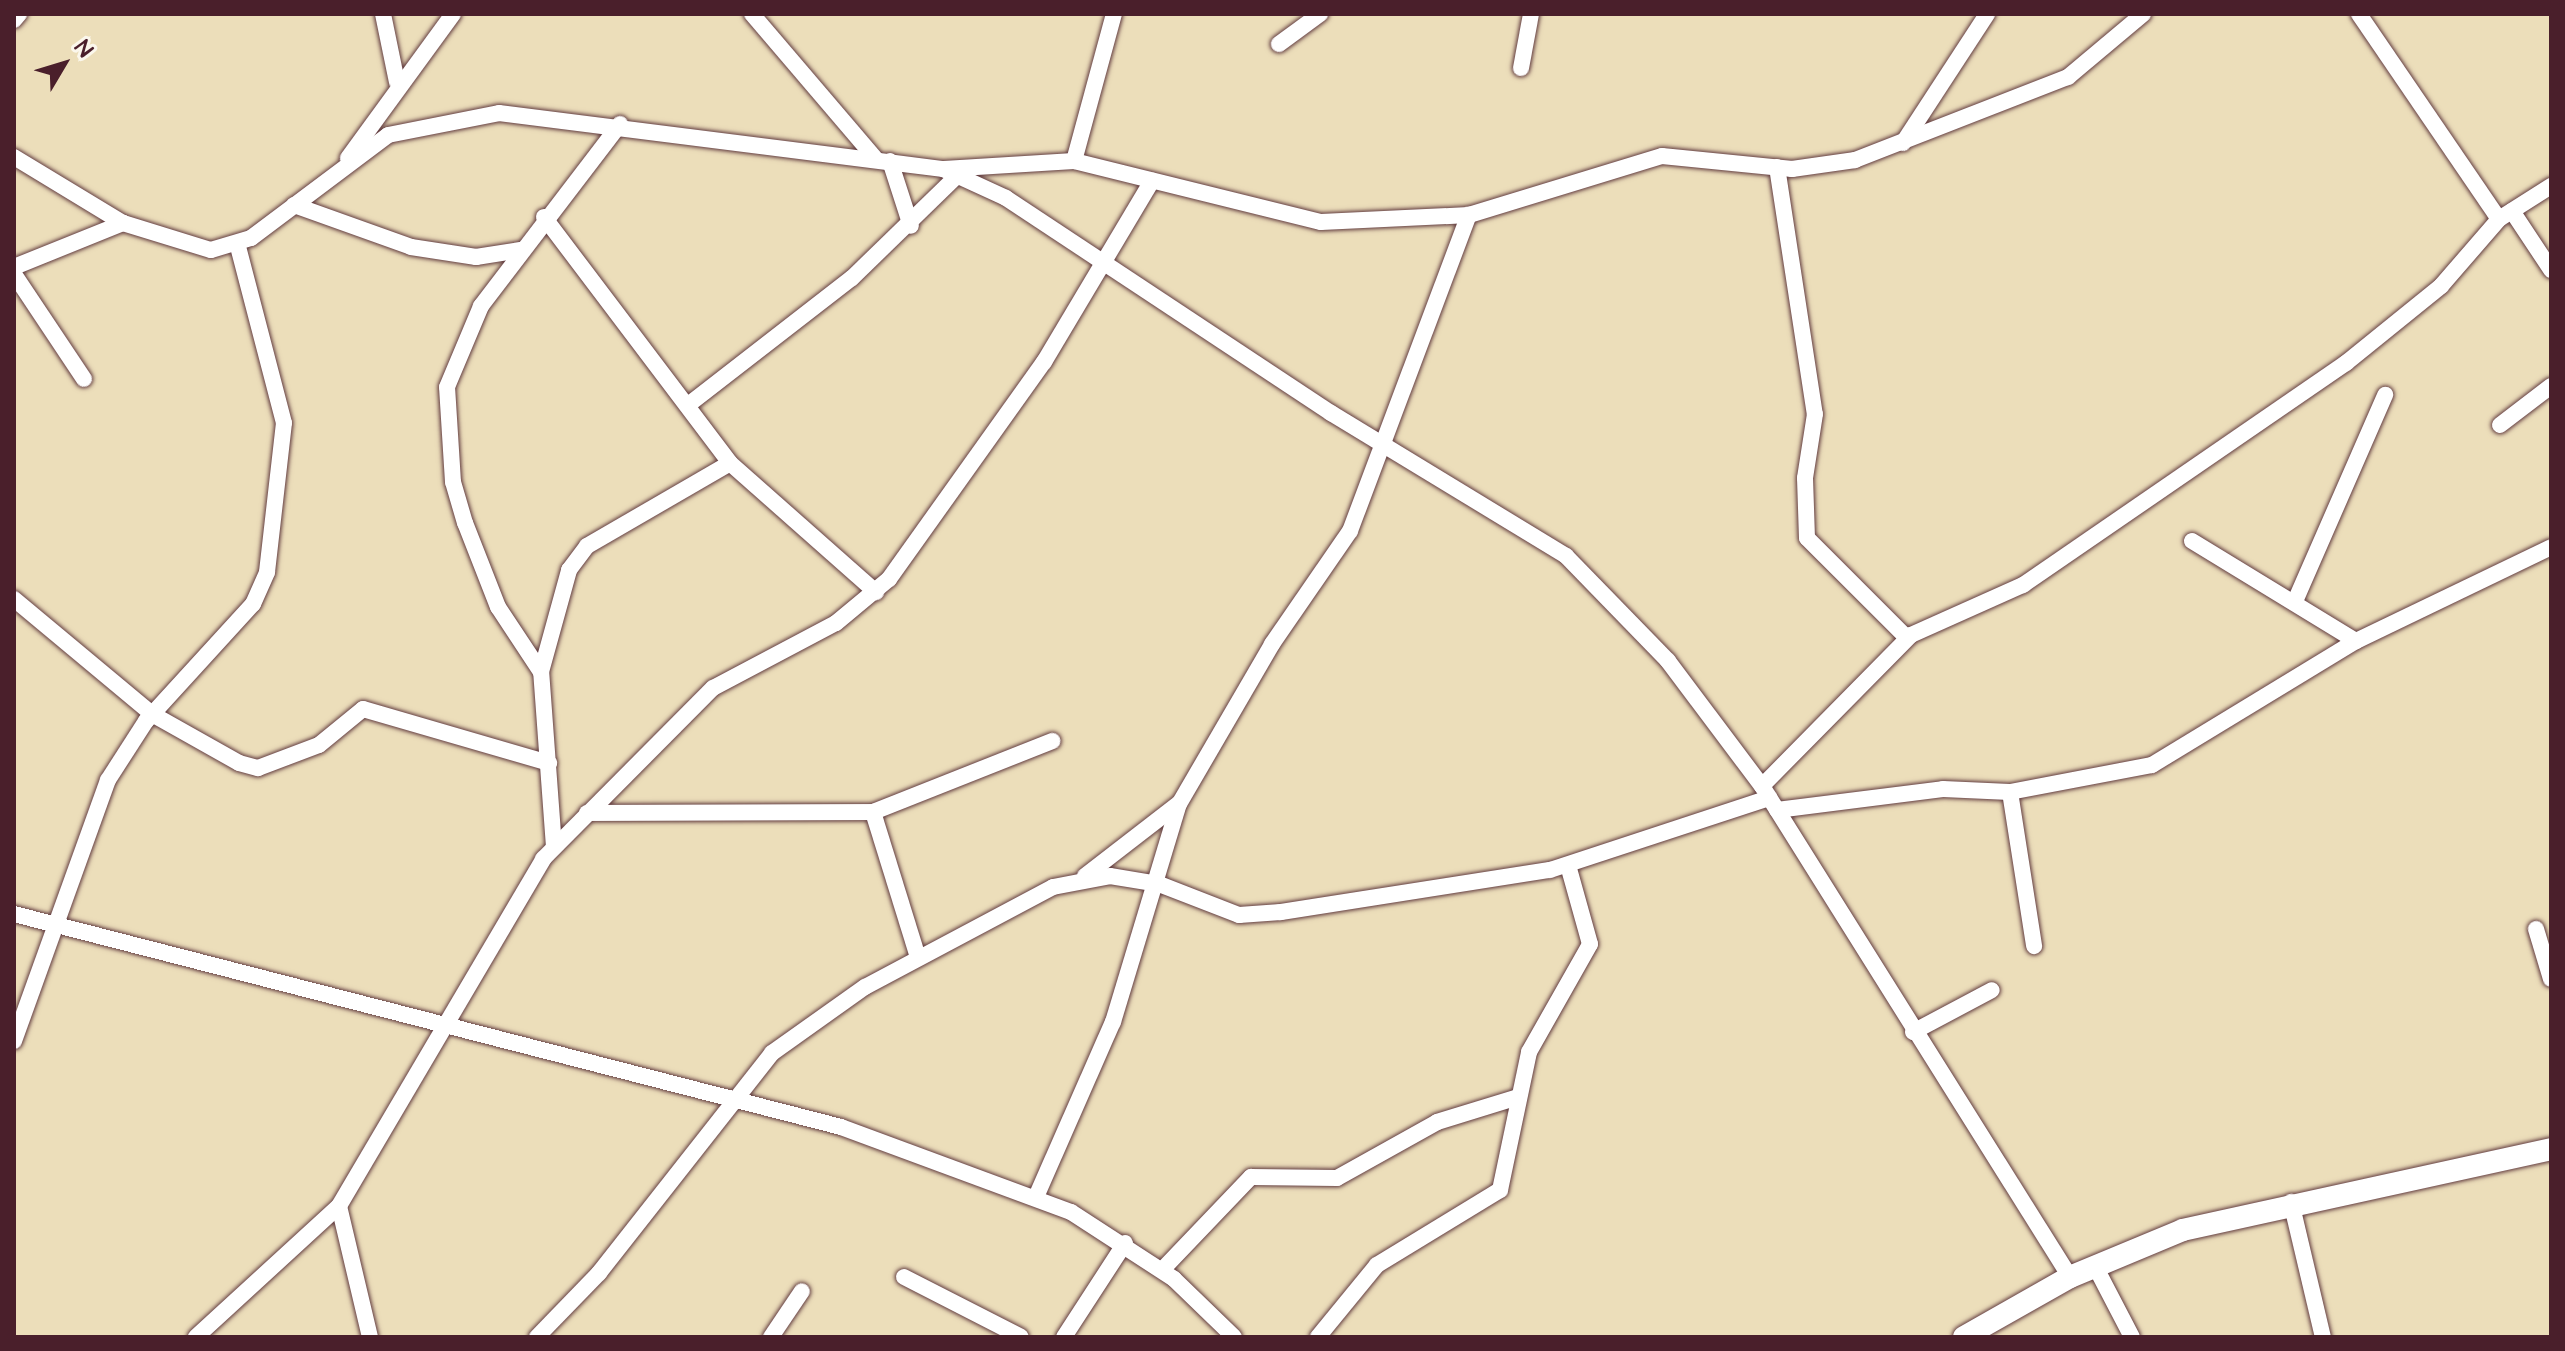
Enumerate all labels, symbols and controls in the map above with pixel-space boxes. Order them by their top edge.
north arrow [24,24,104,104]
text: N [67,34,100,64]

